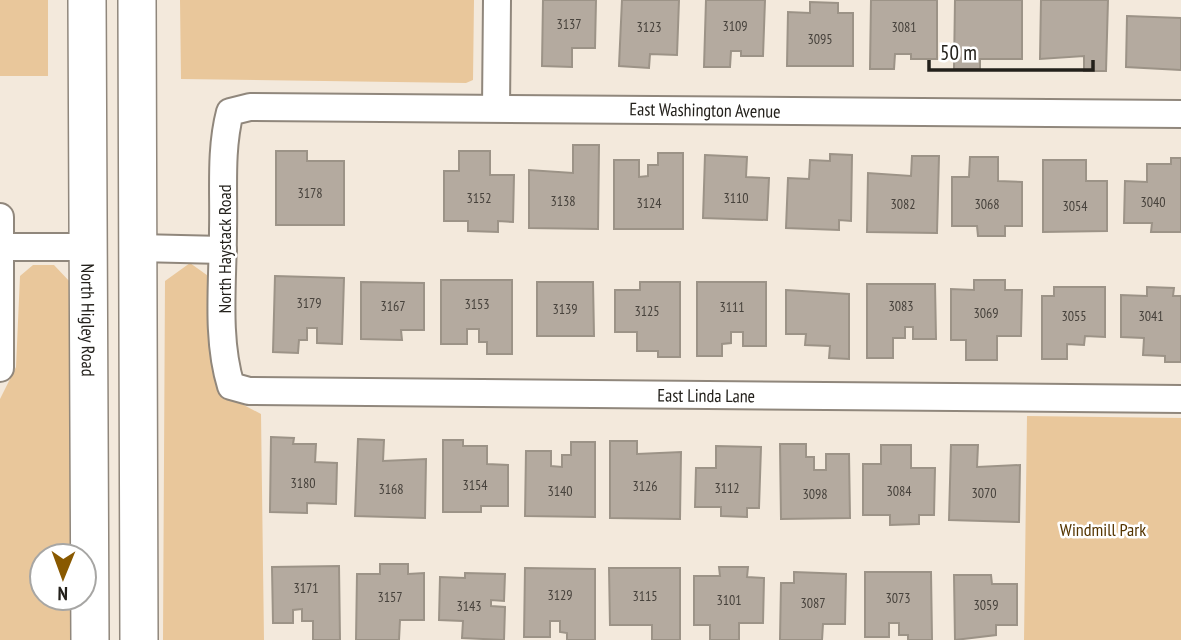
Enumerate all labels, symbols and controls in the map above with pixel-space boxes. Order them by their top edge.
house number: 3137 [556,15,582,33]
house number: 3109 [722,17,748,35]
house number: 3123 [636,18,662,36]
house number: 3081 [891,18,917,36]
scale bar [929,28,1094,72]
house number: 3095 [807,30,833,48]
text: 50 m [940,39,977,66]
street label: East Washington Avenue [629,97,781,123]
house number: 3178 [297,184,323,202]
street label: North Haystack Road [213,185,236,313]
house number: 3152 [466,189,492,207]
house number: 3110 [723,189,749,207]
house number: 3138 [550,192,576,210]
house number: 3040 [1140,193,1166,211]
house number: 3124 [636,194,662,212]
house number: 3082 [890,195,916,213]
house number: 3068 [974,195,1000,213]
house number: 3054 [1062,197,1088,215]
street label: North Higley Road [77,263,100,377]
house number: 3179 [296,294,322,312]
house number: 3153 [464,295,490,313]
house number: 3167 [380,297,406,315]
house number: 3083 [888,297,914,315]
house number: 3111 [719,298,745,316]
house number: 3139 [552,300,578,318]
house number: 3125 [634,302,660,320]
house number: 3069 [973,304,999,322]
house number: 3055 [1061,307,1087,325]
house number: 3041 [1138,307,1164,325]
street label: East Linda Lane [657,383,755,407]
house number: 3180 [290,474,316,492]
house number: 3154 [462,476,488,494]
house number: 3126 [632,477,658,495]
house number: 3112 [714,479,740,497]
house number: 3168 [378,480,404,498]
house number: 3140 [547,482,573,500]
house number: 3084 [886,482,912,500]
house number: 3070 [971,484,997,502]
house number: 3098 [802,485,828,503]
park label: Windmill Park [1060,518,1146,541]
north arrow [28,542,98,612]
house number: 3171 [293,579,319,597]
text: N [57,582,68,606]
house number: 3129 [547,586,573,604]
house number: 3115 [632,587,658,605]
house number: 3157 [377,588,403,606]
house number: 3073 [885,589,911,607]
house number: 3101 [716,591,742,609]
house number: 3087 [800,594,826,612]
house number: 3059 [973,596,999,614]
house number: 3143 [456,597,482,615]

